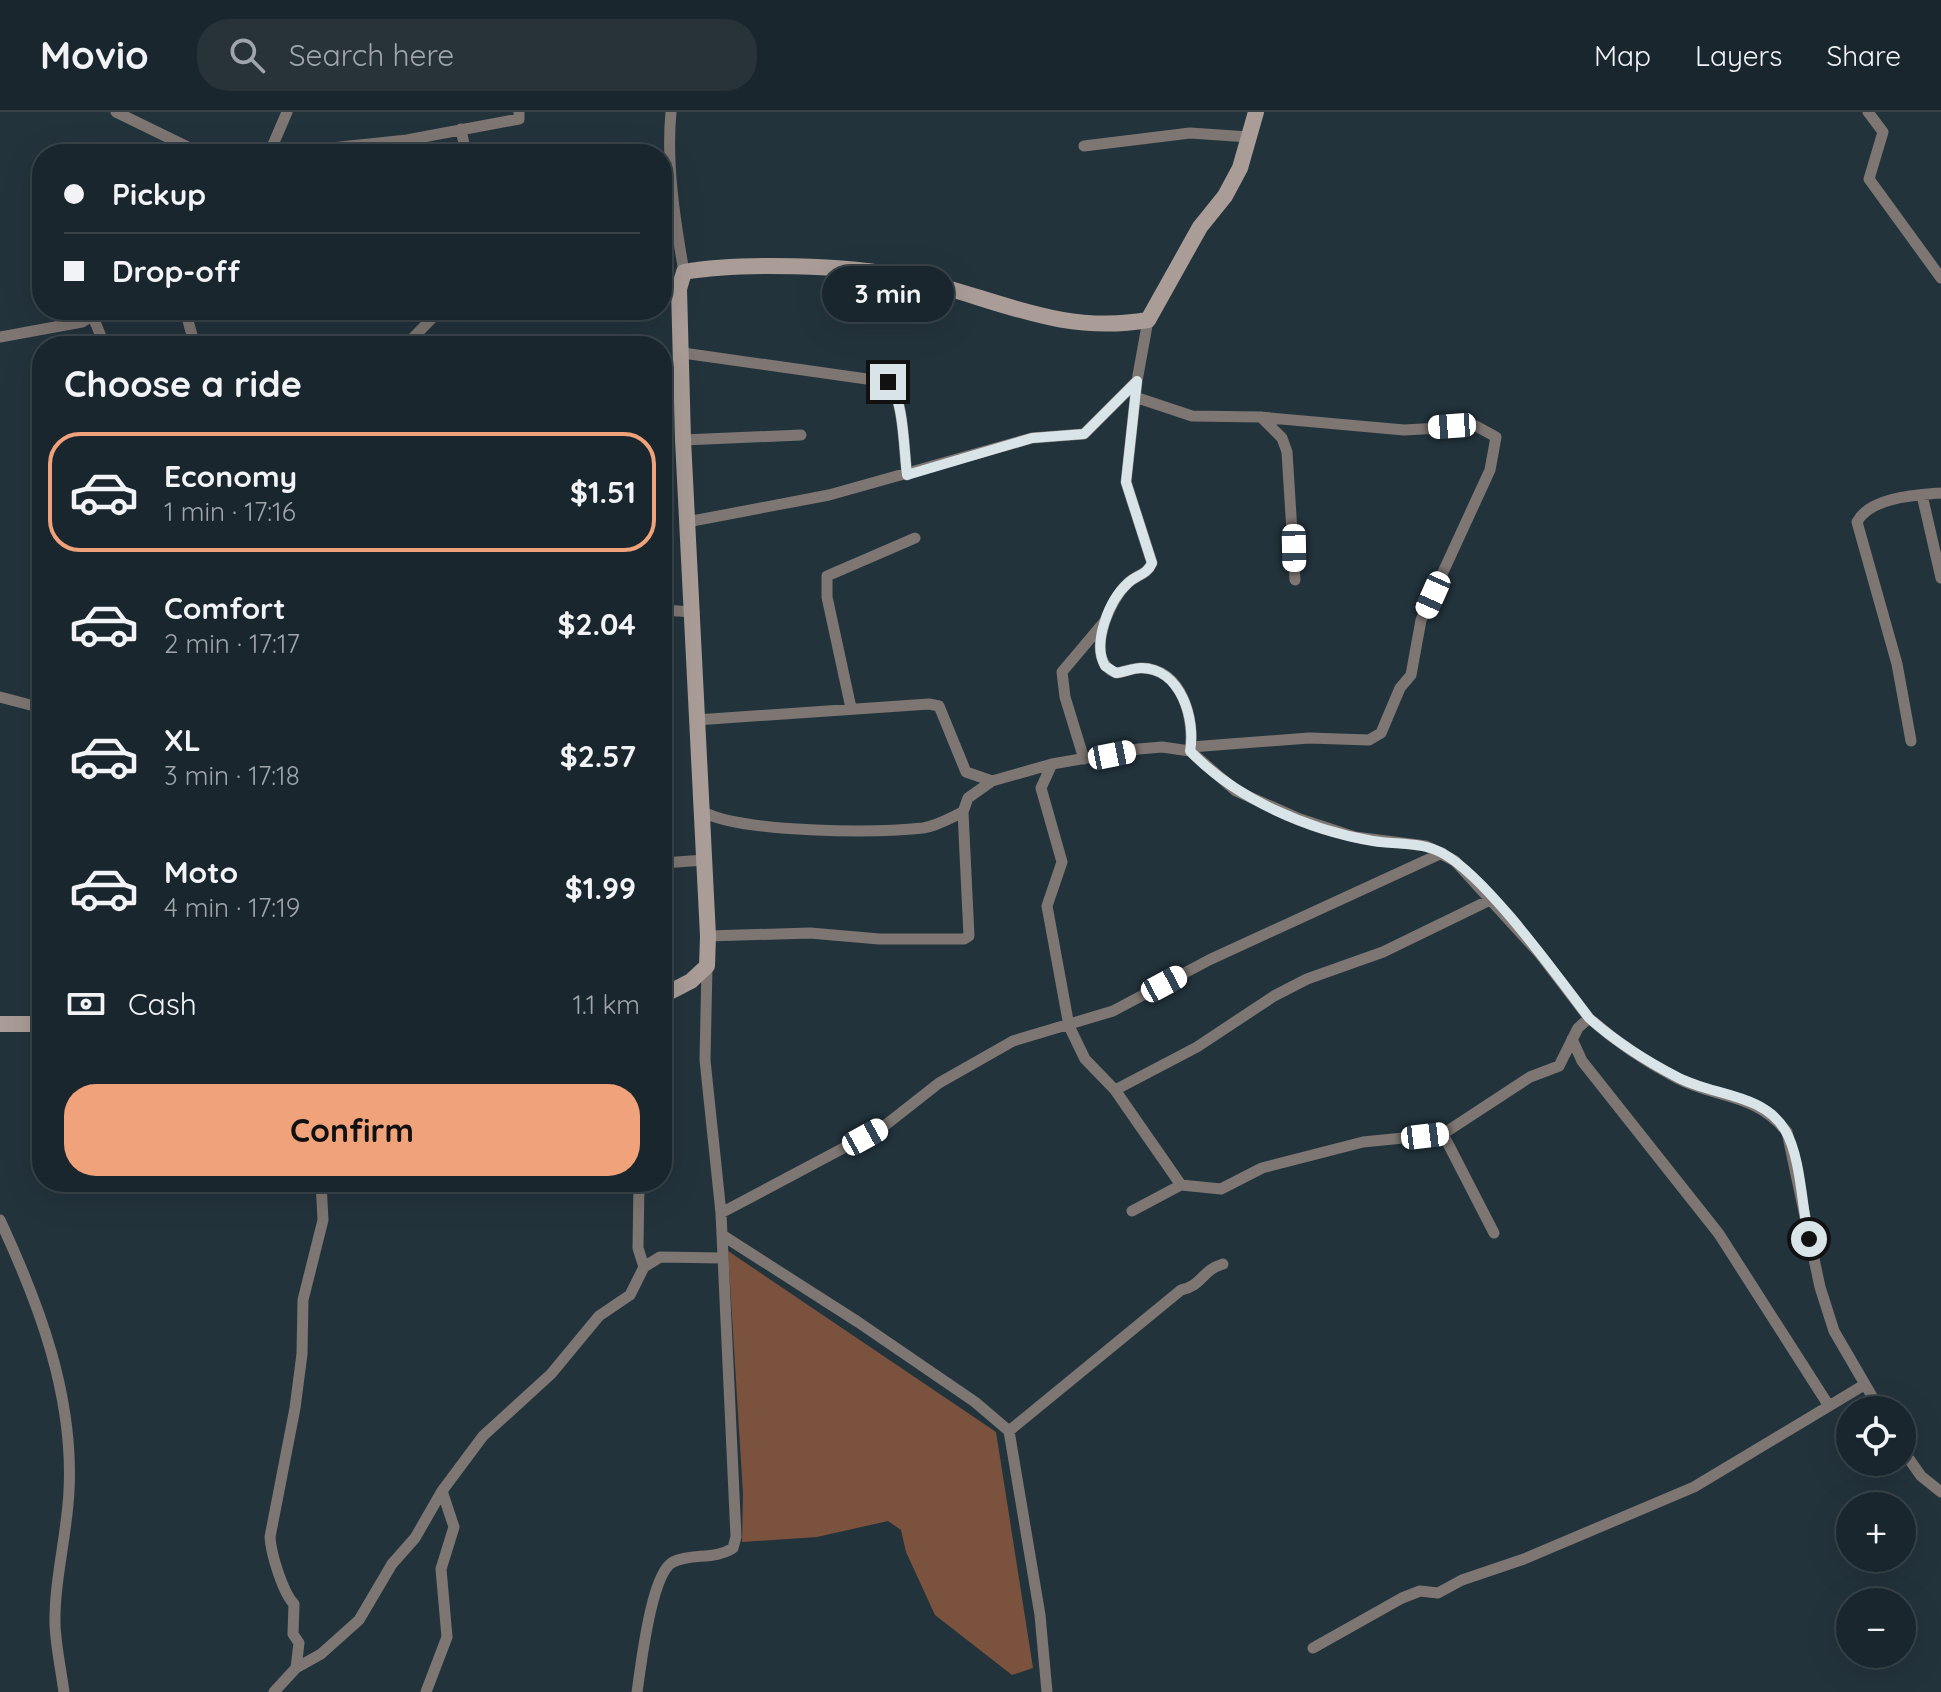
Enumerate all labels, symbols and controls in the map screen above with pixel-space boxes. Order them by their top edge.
search box [197,19,757,91]
text: Movio [40,31,149,79]
icon: search [225,33,269,77]
text: Search here [289,36,454,74]
text: Map [1594,38,1651,73]
text: Layers [1695,38,1782,73]
text: Share [1826,38,1901,73]
text: Pickup [112,175,206,213]
text: Drop-off [112,252,240,290]
callout: 3 min [822,266,954,322]
text: 3 min [855,277,921,310]
text: Choose a ride [64,361,302,406]
route end [870,364,906,400]
car [1427,412,1477,440]
icon: car [68,456,140,528]
text: Economy [164,457,297,495]
text: $1.51 [570,473,636,511]
text: 1 min · 17:16 [164,495,296,528]
car [1282,524,1306,572]
car [1412,568,1454,622]
icon: car [68,588,140,660]
text: Comfort [164,589,285,627]
text: $2.04 [557,605,636,643]
text: 2 min · 17:17 [164,627,300,660]
icon: car [68,720,140,792]
text: XL [164,721,201,759]
text: $2.57 [560,737,636,775]
car [1086,739,1138,771]
text: 3 min · 17:18 [164,759,300,792]
icon: car [68,852,140,924]
text: Moto [164,853,238,891]
text: $1.99 [565,869,636,907]
text: 4 min · 17:19 [164,891,300,924]
car [1137,962,1191,1006]
icon: cash [64,982,108,1026]
text: Cash [128,985,197,1023]
text: 1.1 km [572,988,640,1021]
button: Confirm [64,1084,640,1176]
car [838,1115,892,1159]
car [1400,1121,1450,1151]
route start [1791,1221,1827,1257]
map controls [1836,1396,1916,1668]
button: locate [1836,1396,1916,1476]
button: + [1836,1492,1916,1572]
button: − [1836,1588,1916,1668]

